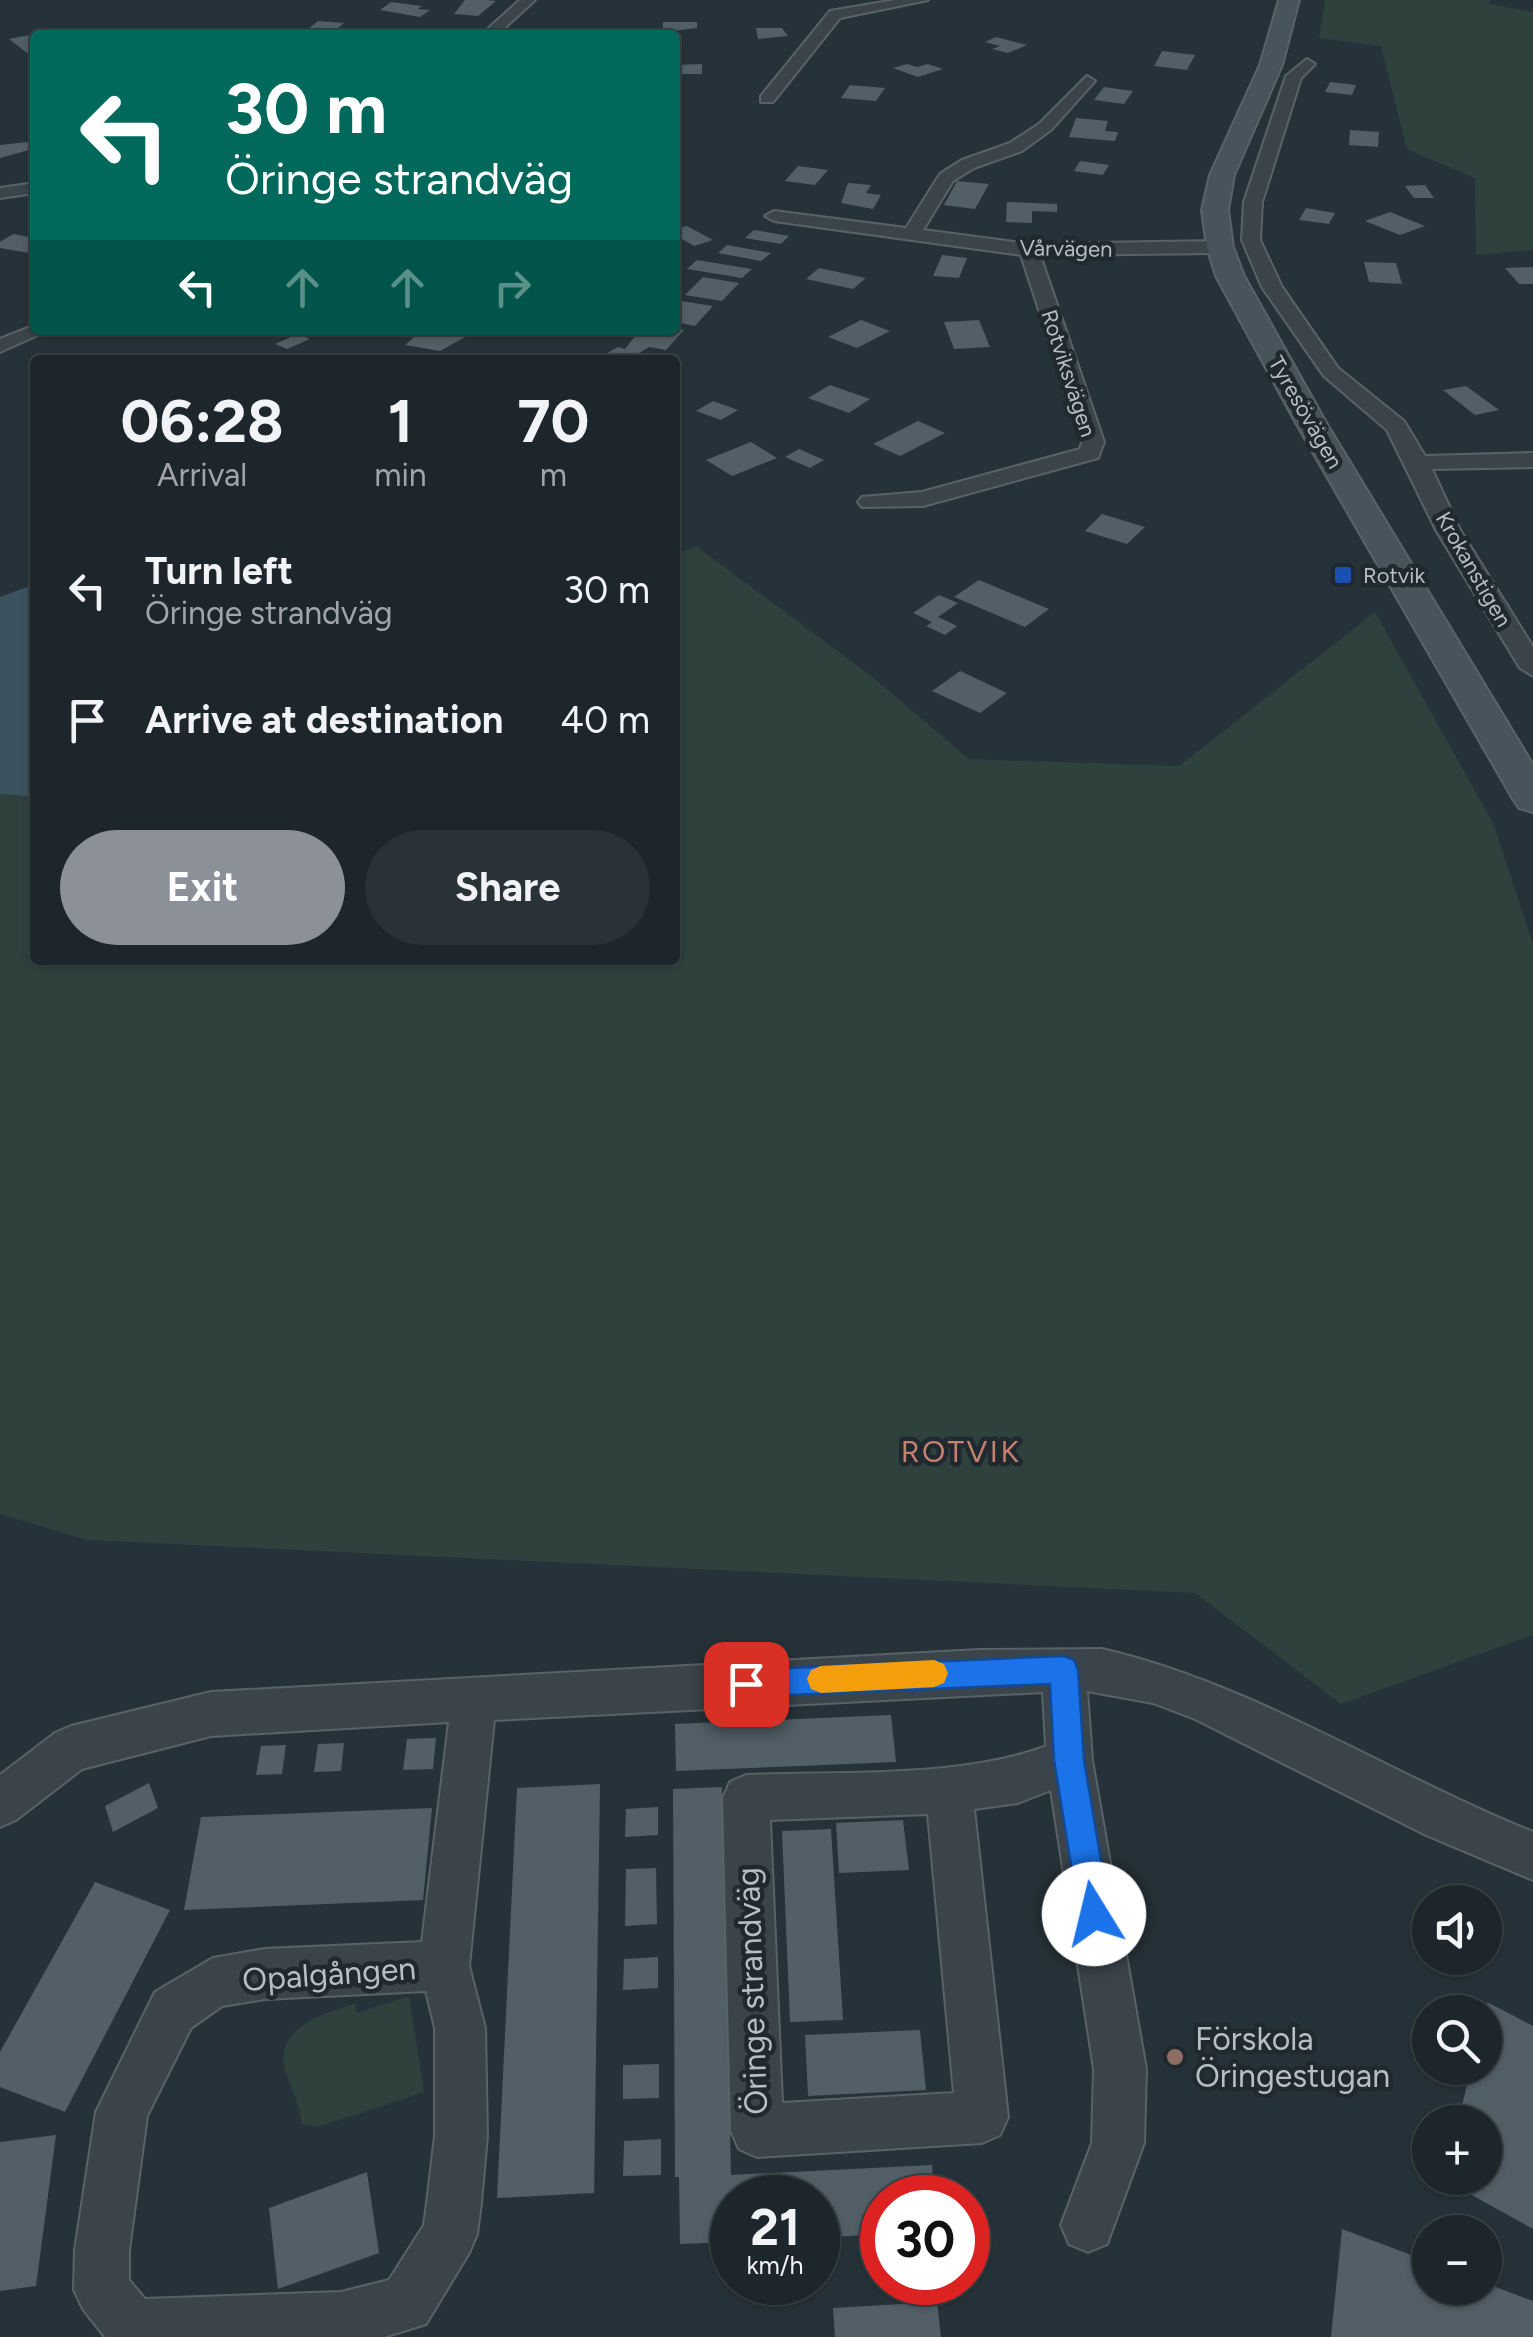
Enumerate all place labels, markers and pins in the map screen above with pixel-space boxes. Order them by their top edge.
place label: Rotvik [1363,562,1425,589]
marker: Rotvik [1332,564,1354,586]
pin [704,1642,789,1727]
place label: Förskola Öringestugan [1195,2020,1390,2095]
marker: Förskola Öringestugan [1164,2046,1186,2068]

